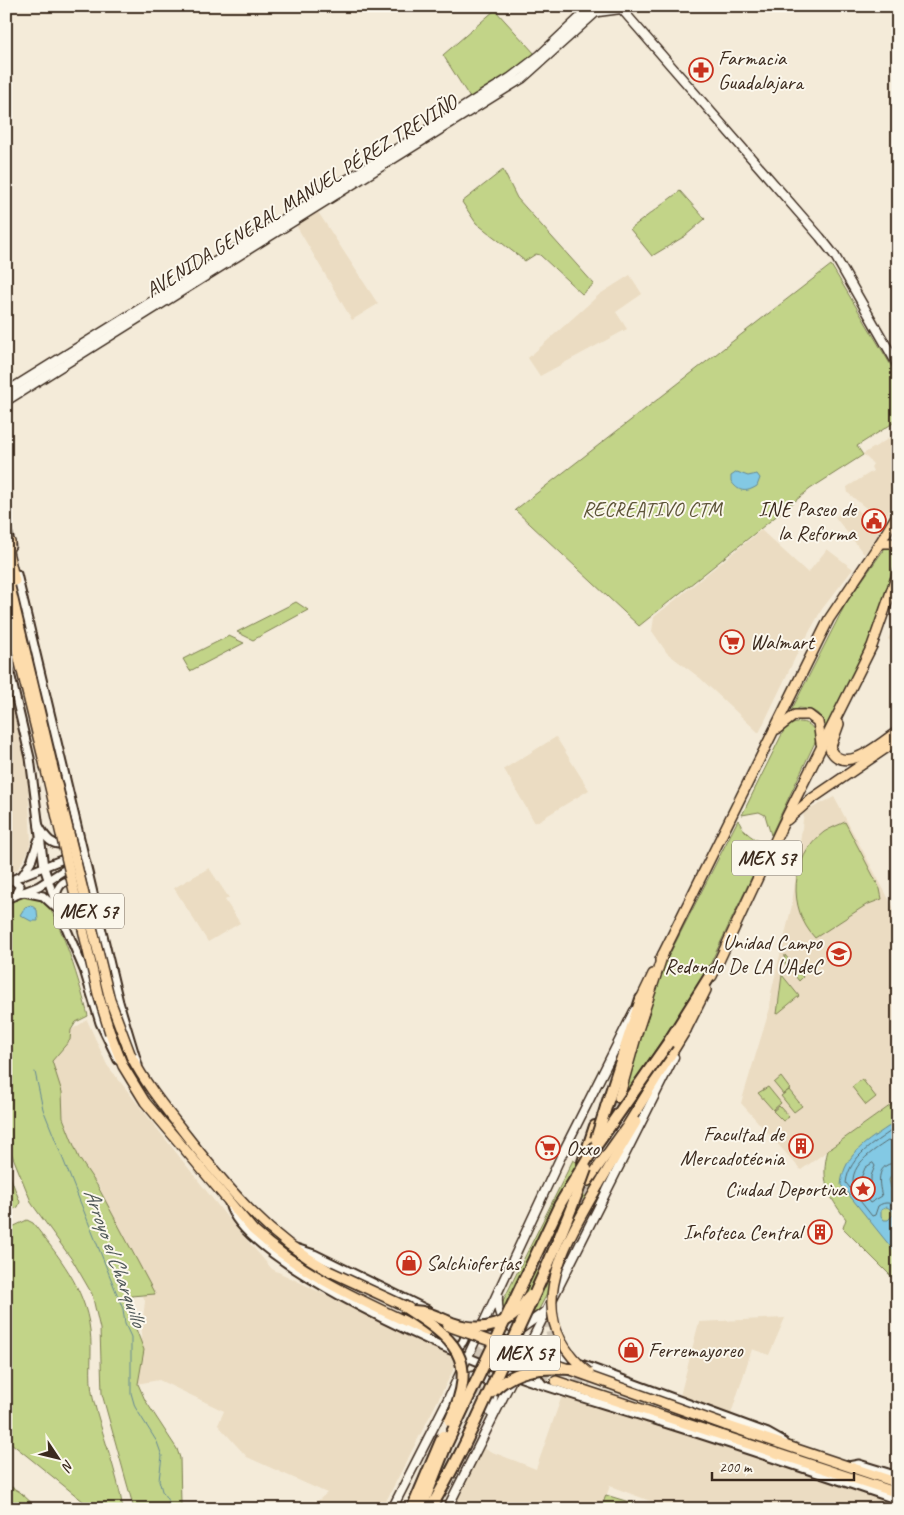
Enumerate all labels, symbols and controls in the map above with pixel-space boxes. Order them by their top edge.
place label: Farmacia Guadalajara [718,45,805,95]
pharmacy icon: Farmacia Guadalajara [688,57,714,83]
street label: AVENIDA GENERAL MANUEL PÉREZ TREVIÑO [140,88,464,303]
park label: RECREATIVO CTM [582,496,724,522]
place label: INE Paseo de la Reforma [758,496,858,546]
public building icon: INE Paseo de la Reforma [861,508,887,534]
supermarket icon: Walmart [719,629,745,655]
place label: Walmart [750,629,816,655]
road number: MEX 57 [732,840,802,876]
road number: MEX 57 [54,894,124,928]
place label: Unidad Campo Redondo De LA UAdeC [664,929,824,979]
school or university icon: Unidad Campo Redondo De LA UAdeC [826,941,852,967]
place label: Facultad de Mercadotécnia [680,1121,786,1171]
building icon: Facultad de Mercadotécnia [788,1133,814,1159]
supermarket icon: Oxxo [535,1135,561,1161]
place label: Oxxo [566,1135,600,1161]
place label: Ciudad Deportiva [725,1176,848,1202]
place icon: Ciudad Deportiva [850,1176,876,1202]
water label: Arroyo el Charquillo [77,1184,154,1333]
place label: Infoteca Central [683,1219,805,1245]
building icon: Infoteca Central [807,1219,833,1245]
shop icon: Salchiofertas [396,1250,422,1276]
place label: Salchiofertas [426,1250,522,1276]
road number: MEX 57 [490,1336,560,1370]
shop icon: Ferremayoreo [618,1337,644,1363]
place label: Ferremayoreo [648,1337,744,1363]
north arrow [32,1432,82,1482]
scale bar [712,1450,854,1482]
text: N [57,1457,78,1476]
text: 200 m [719,1458,753,1477]

